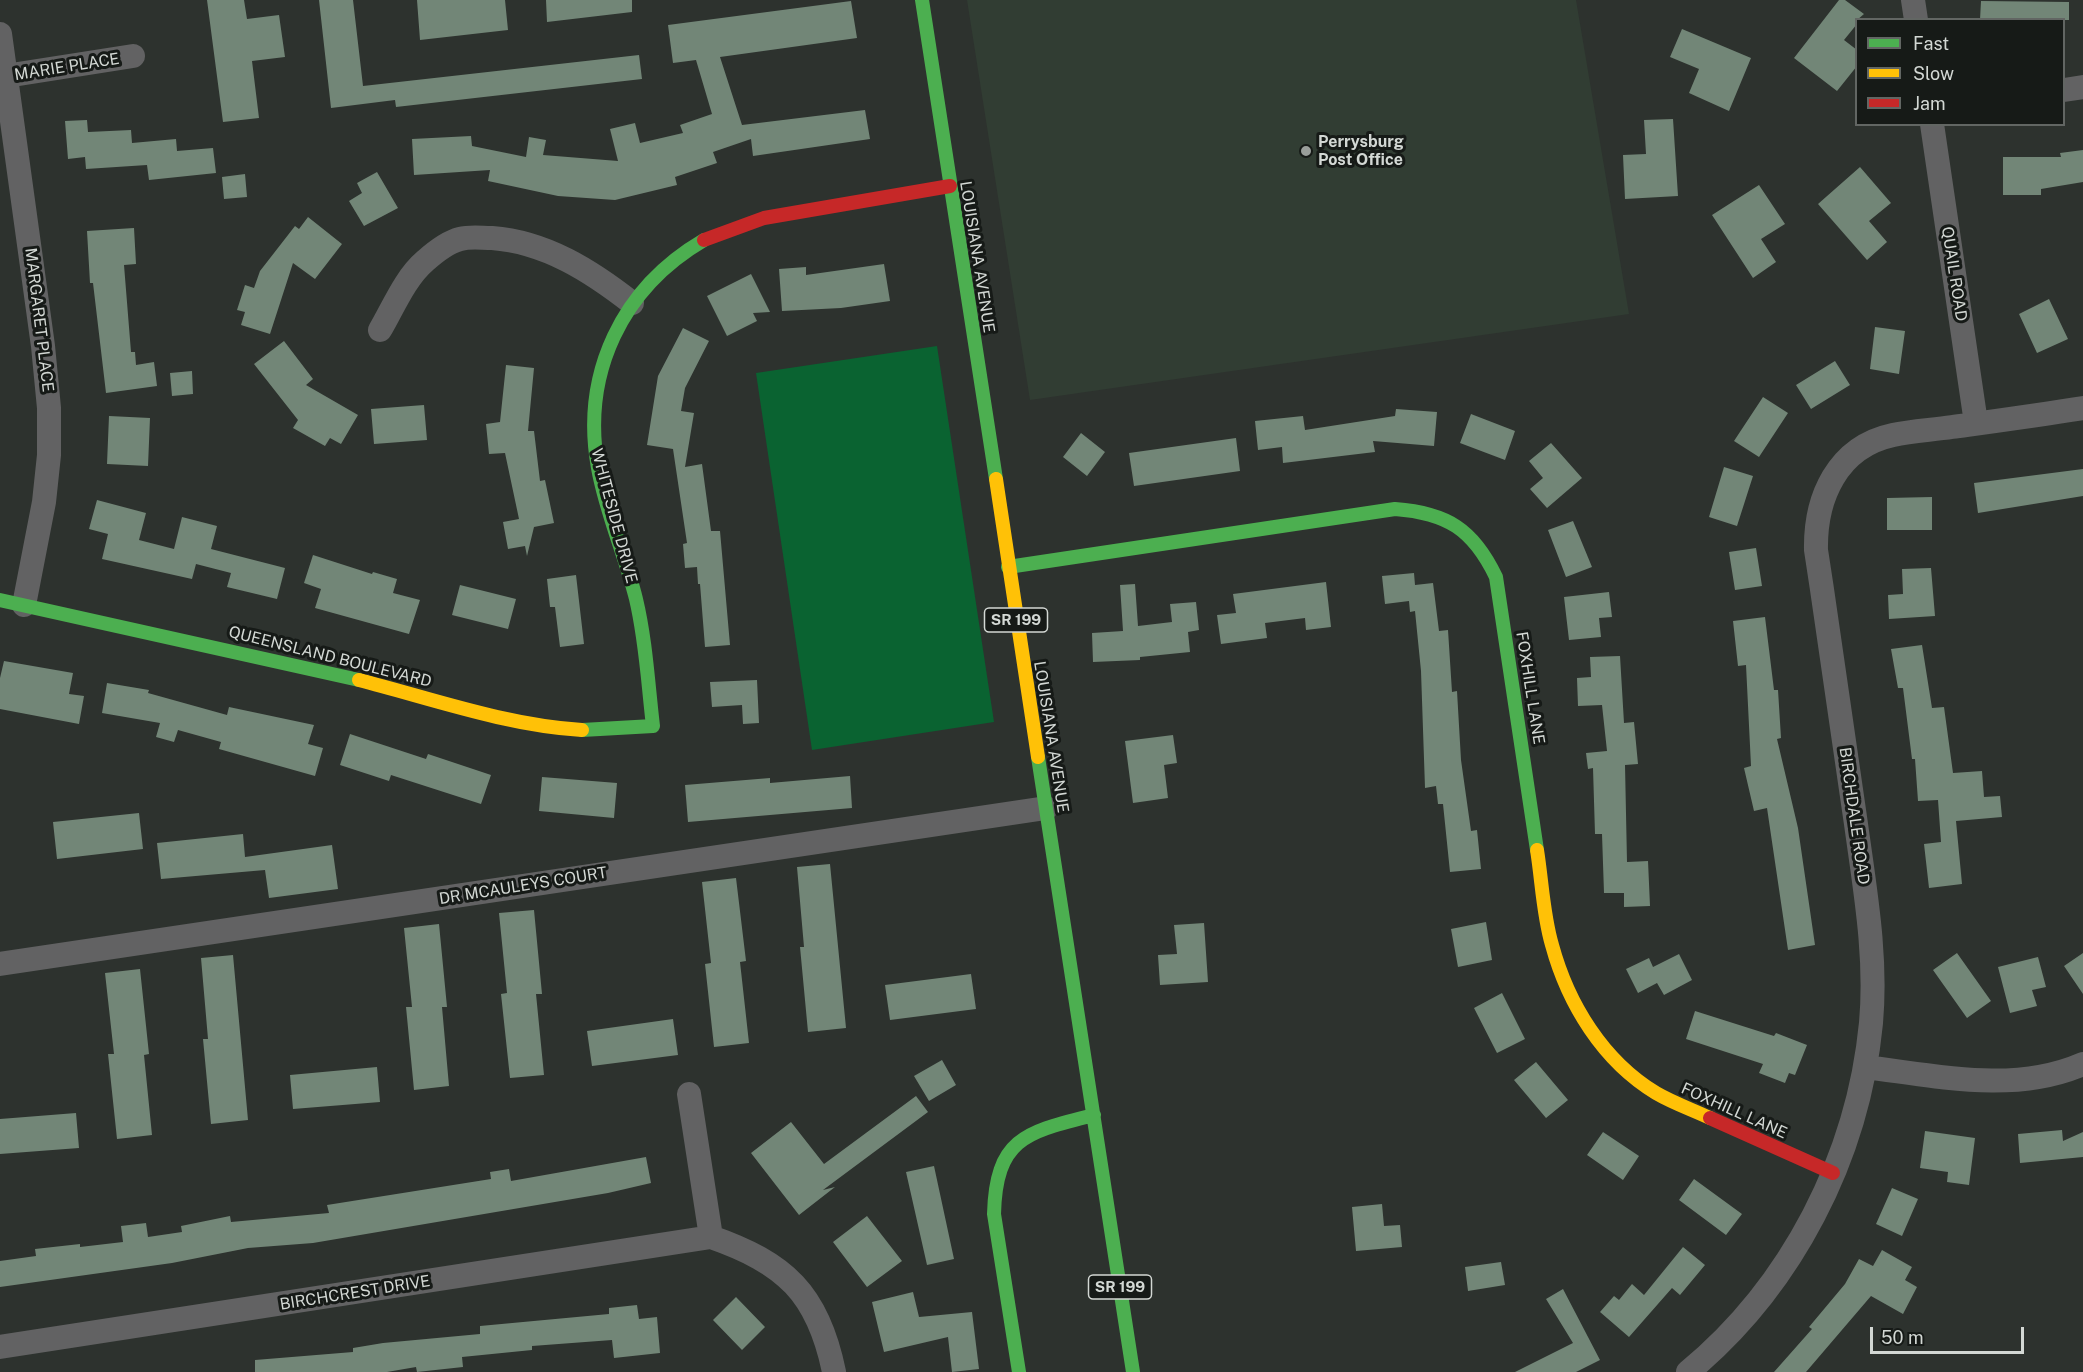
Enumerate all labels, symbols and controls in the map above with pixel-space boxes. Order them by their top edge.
legend [1855,18,2065,126]
text: Fast [1913,33,1949,54]
street label: MARIE PLACE [13,49,121,85]
text: Slow [1913,63,1954,84]
text: Jam [1913,93,1946,114]
place label: Perrysburg Post Office [1318,132,1404,170]
marker: Perrysburg Post Office [1299,144,1313,158]
street label: LOUISIANA AVENUE [956,180,998,334]
street label: QUAIL ROAD [1937,225,1971,323]
street label: MARGARET PLACE [21,247,57,393]
street label: WHITESIDE DRIVE [587,446,641,586]
road number: SR 199 [984,608,1048,632]
street label: QUEENSLAND BOULEVARD [227,622,433,692]
street label: FOXHILL LANE [1512,630,1548,746]
street label: LOUISIANA AVENUE [1030,660,1072,814]
street label: BIRCHDALE ROAD [1835,746,1873,886]
street label: DR MCAULEYS COURT [438,863,608,909]
street label: FOXHILL LANE [1678,1079,1790,1143]
street label: BIRCHCREST DRIVE [278,1272,432,1314]
road number: SR 199 [1088,1275,1152,1299]
scale bar [1873,1315,2028,1353]
text: 50 m [1881,1327,1924,1348]

